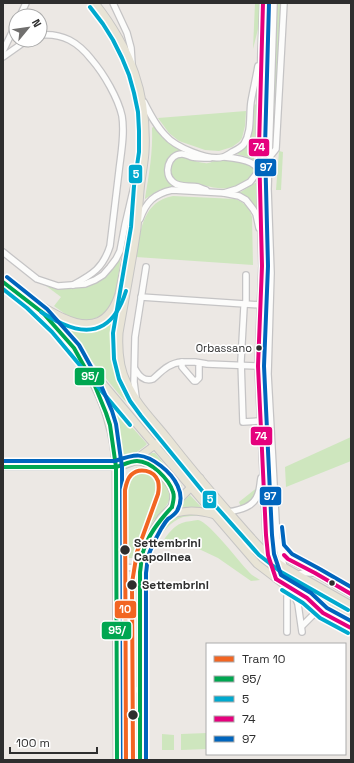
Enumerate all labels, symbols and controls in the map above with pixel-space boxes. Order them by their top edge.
north arrow [8,8,48,48]
text: N [29,17,45,30]
line badge: 74 [248,138,270,157]
text: 74 [253,140,265,154]
line badge: 97 [254,158,277,177]
text: 97 [260,160,272,174]
line badge: 5 [128,164,143,184]
text: 5 [133,167,140,181]
place label: Orbassano [196,341,252,355]
marker: Orbassano [254,343,264,353]
line badge: 95/ [74,367,105,386]
text: 95/ [81,369,100,383]
line badge: 74 [250,426,273,446]
text: 74 [255,429,267,443]
line badge: 97 [259,486,282,506]
text: 97 [264,489,276,503]
line badge: 5 [202,490,217,509]
text: 5 [207,492,214,506]
place label: Settembrini Capolinea [134,535,201,565]
marker: Settembrini Capolinea [118,543,132,557]
place label: Settembrini [142,577,209,593]
marker: Settembrini [125,578,139,592]
unlabelled marker [327,578,337,588]
line badge: 10 [114,600,137,619]
text: 10 [119,602,131,616]
line badge: 95/ [101,621,132,640]
text: 95/ [108,623,127,637]
legend [206,643,346,755]
text: Tram 10 [242,651,285,667]
text: 95/ [242,671,262,687]
text: 5 [242,691,249,707]
unlabelled marker [126,708,140,722]
text: 74 [242,711,256,727]
scale bar [10,729,97,755]
text: 97 [242,731,256,747]
text: 100 m [16,735,50,751]

